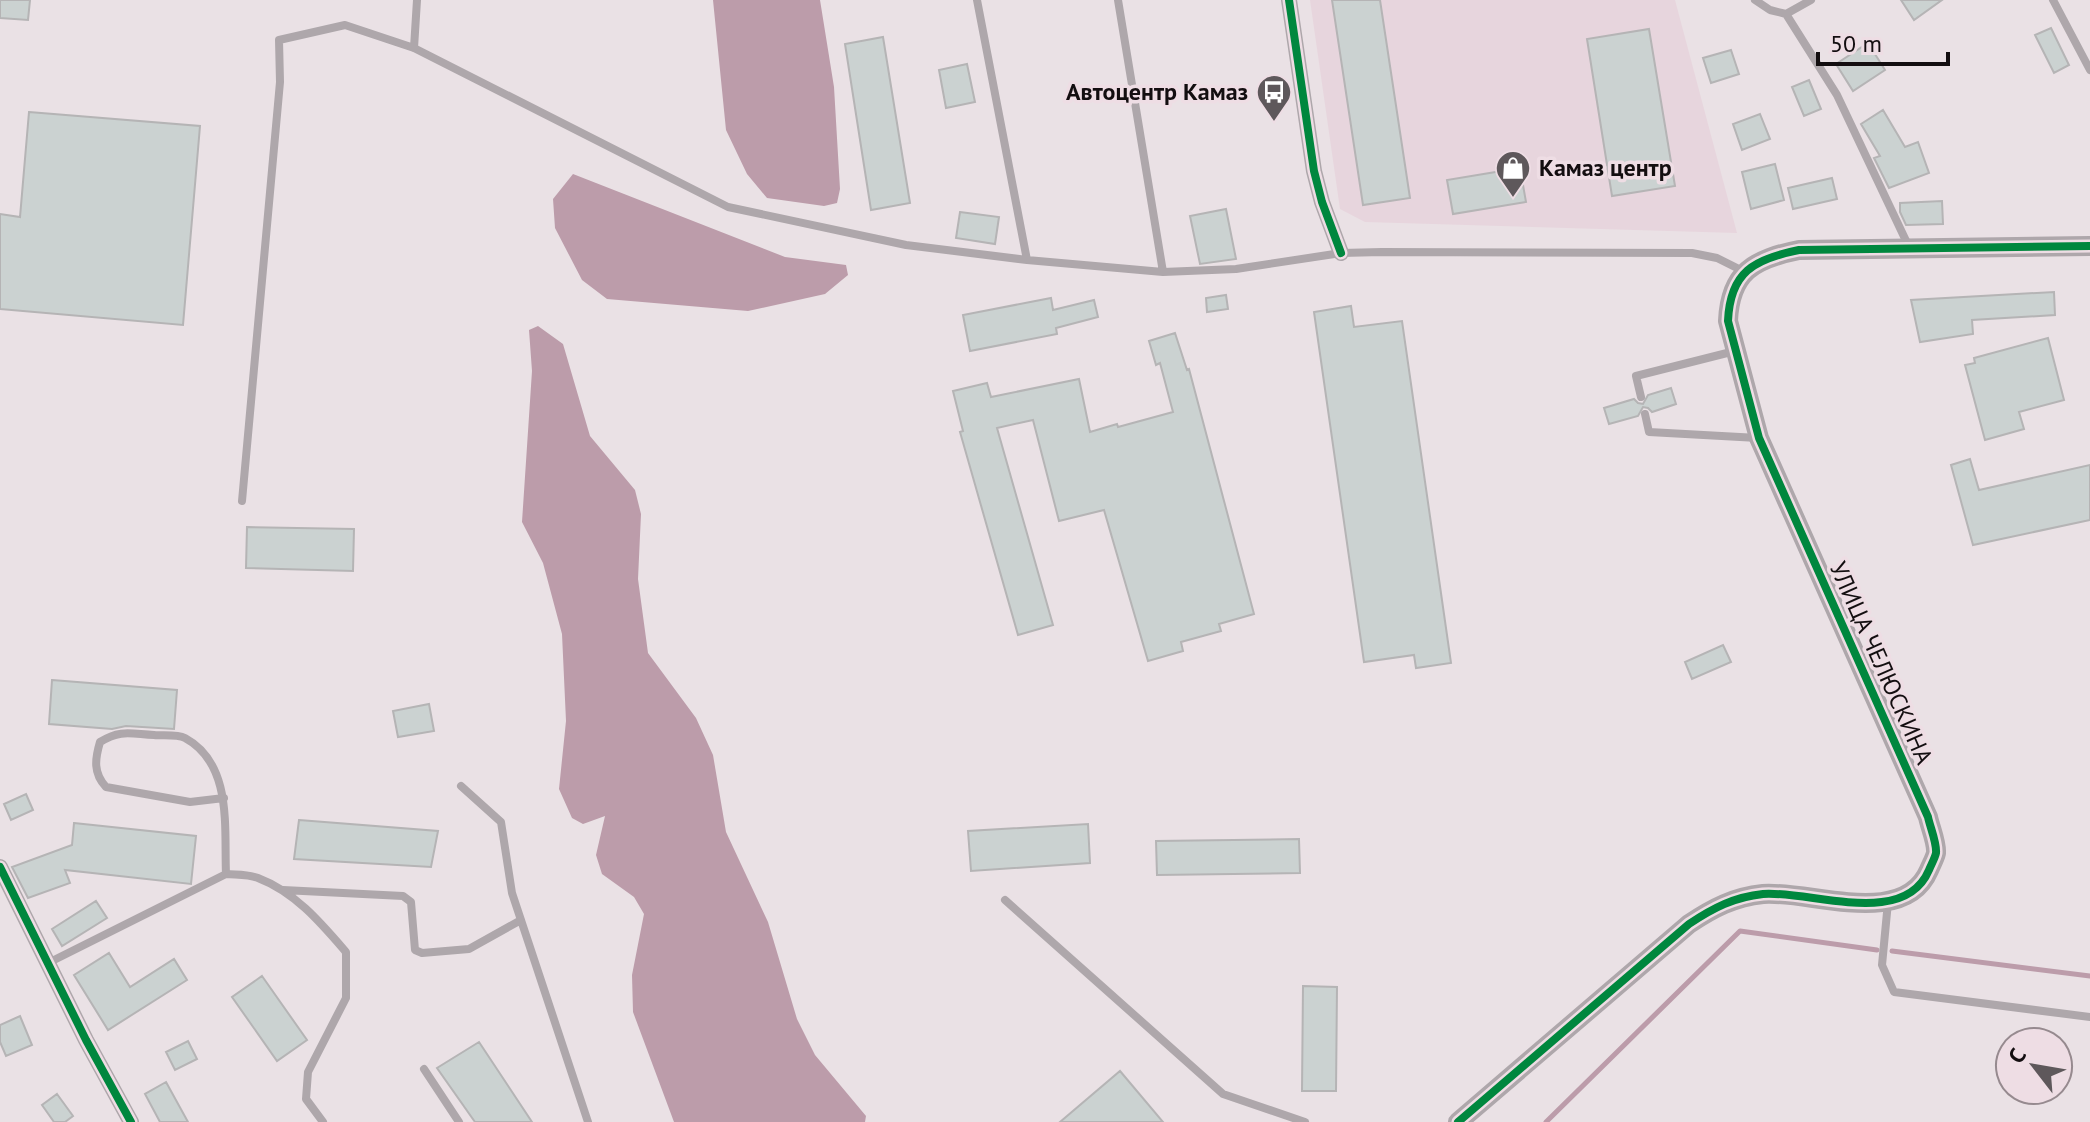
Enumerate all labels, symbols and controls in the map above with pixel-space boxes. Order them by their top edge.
scale bar [1818,16,1948,66]
text: 50 m [1830,28,1882,59]
bus stop icon: Автоцентр Камаз [1255,73,1293,123]
place label: Автоцентр Камаз [1066,76,1248,107]
shop icon: Камаз центр [1494,149,1532,199]
place label: Камаз центр [1539,152,1672,183]
street label: УЛИЦА ЧЕЛЮСКИНА [1823,557,1940,769]
north arrow [1994,1026,2074,1106]
text: С [2002,1043,2032,1068]

